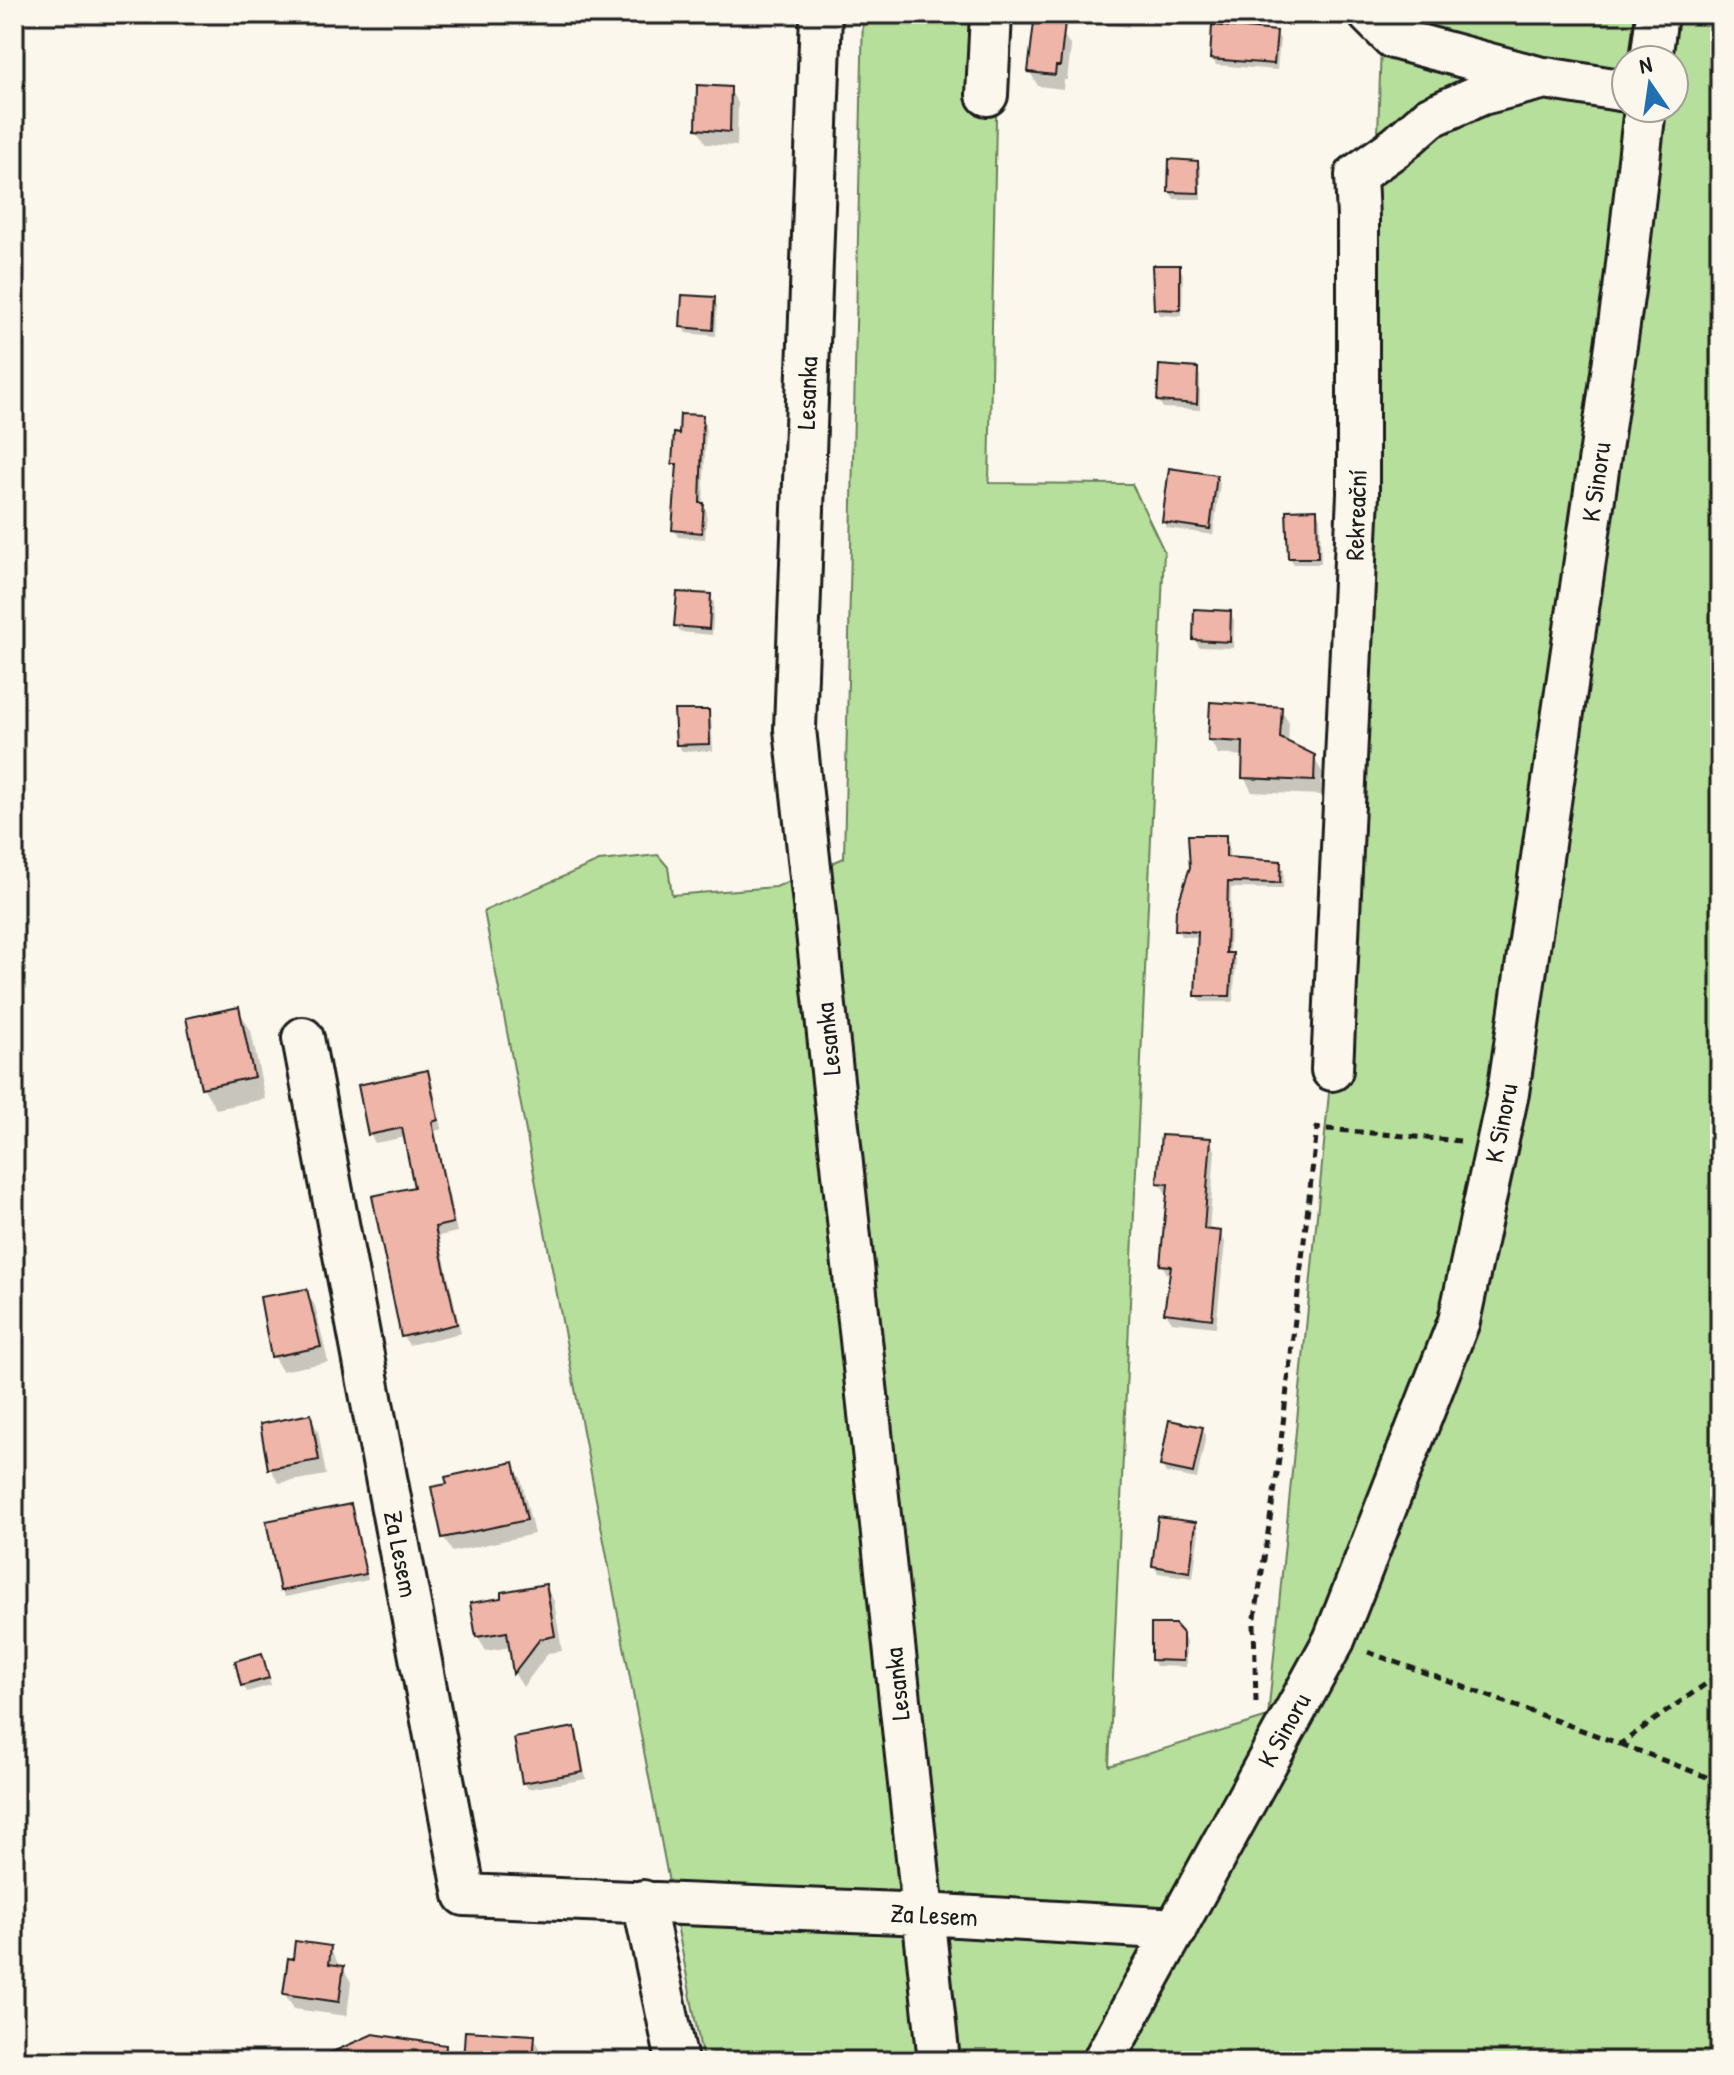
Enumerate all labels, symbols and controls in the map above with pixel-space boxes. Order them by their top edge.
north arrow [1610,44,1690,124]
text: N [1636,49,1655,80]
street label: Lesanka [788,356,825,430]
street label: K Sinoru [1573,440,1618,524]
street label: Rekreační [1336,469,1375,561]
street label: Lesanka [806,1001,849,1077]
street label: K Sinoru [1476,1080,1525,1166]
street label: Za Lesem [376,1508,427,1600]
street label: Lesanka [875,1646,918,1722]
street label: K Sinoru [1249,1686,1318,1773]
street label: Za Lesem [889,1895,979,1934]

